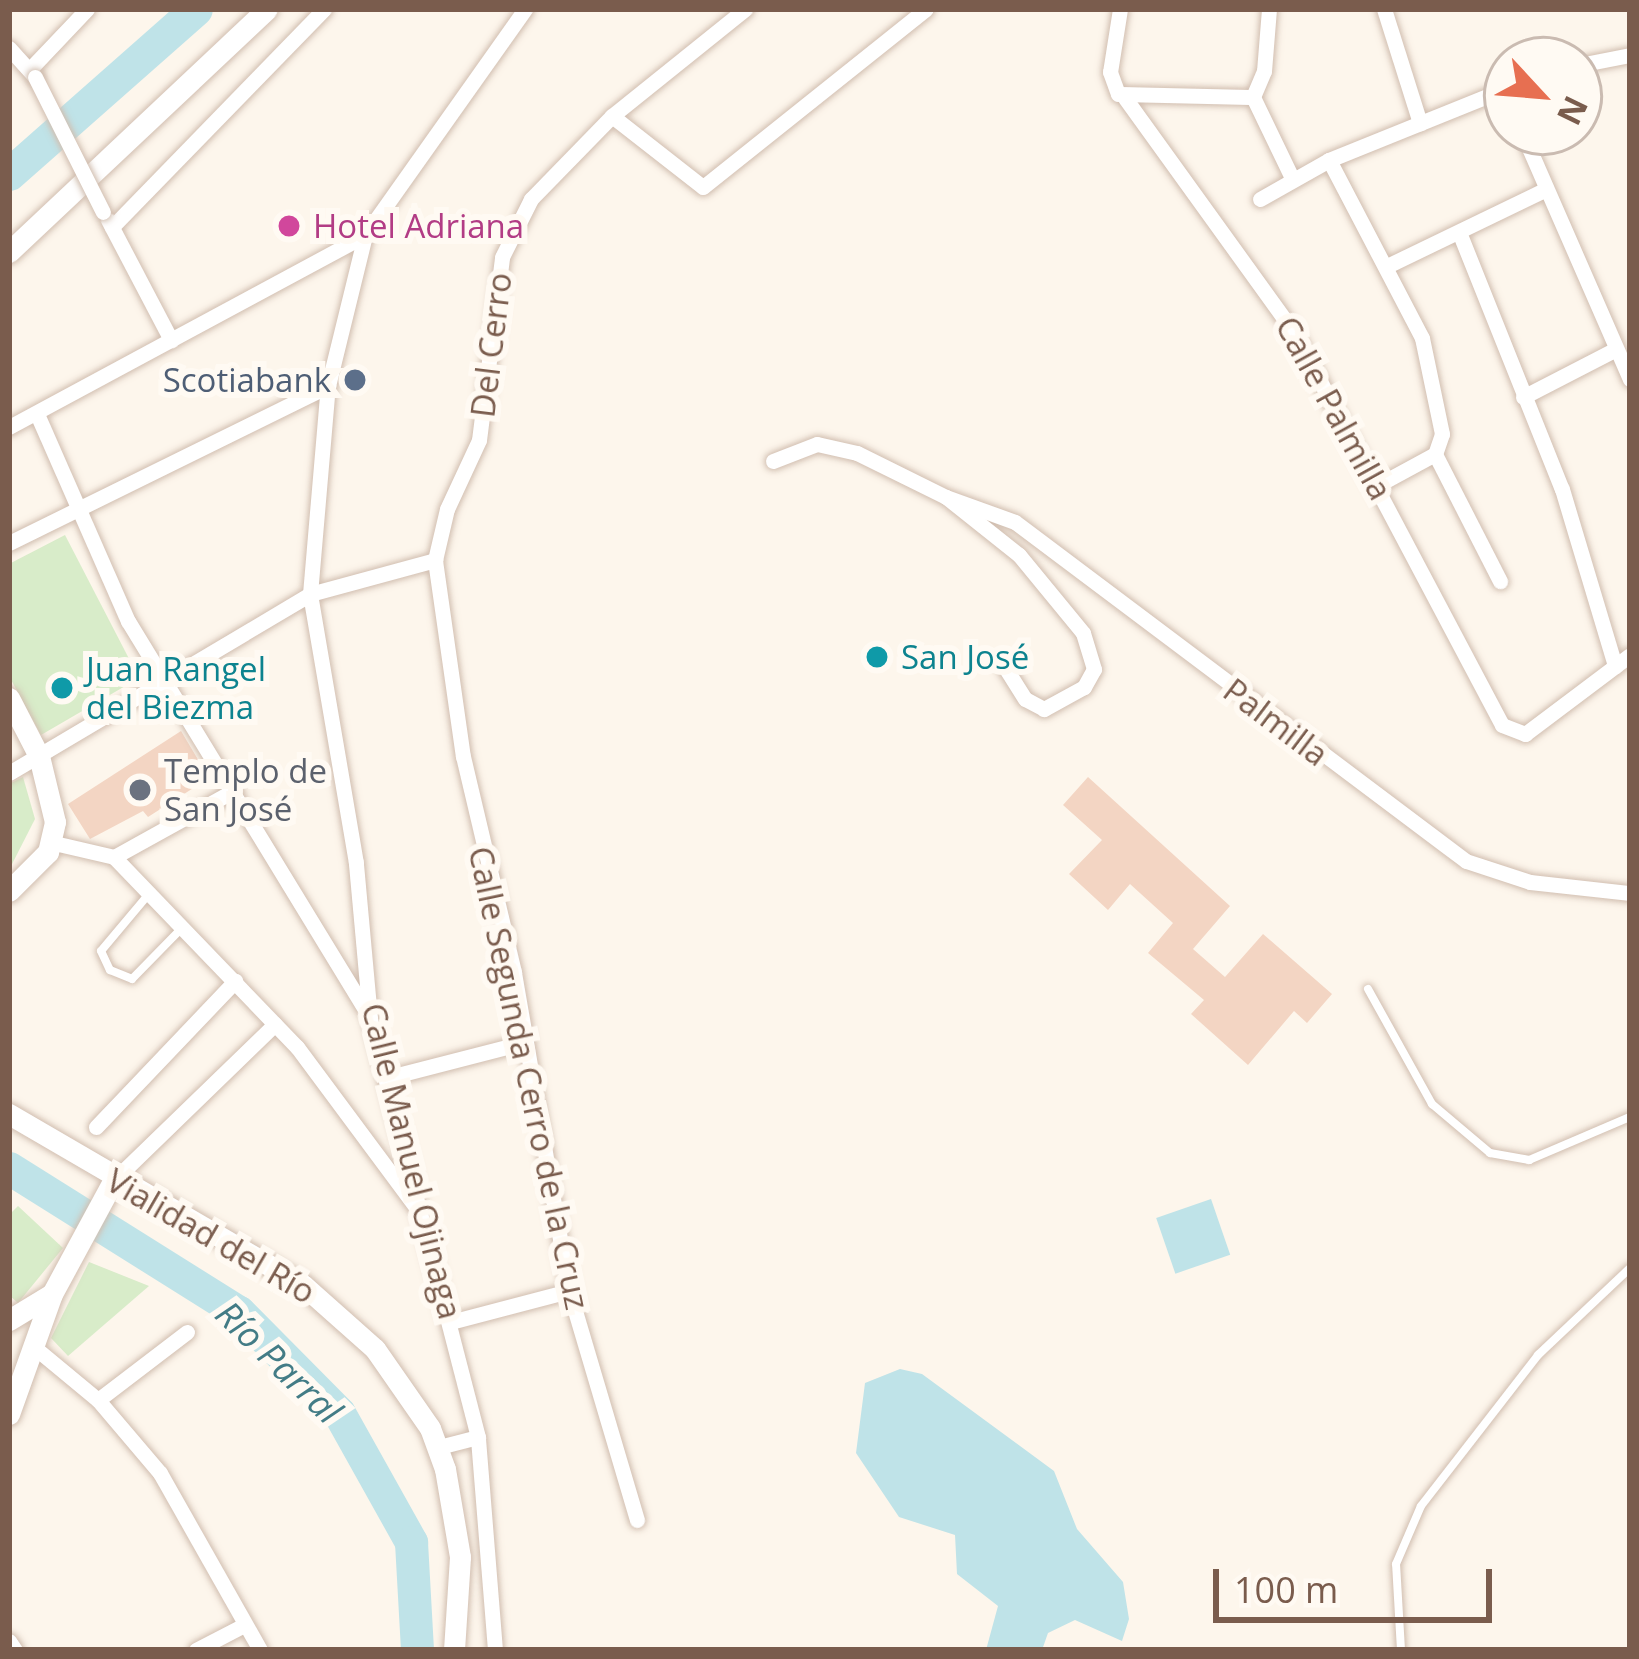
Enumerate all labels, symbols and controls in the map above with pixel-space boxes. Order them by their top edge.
north arrow [1483,36,1603,156]
text: N [1547,89,1599,133]
place label: Hotel Adriana [313,206,524,246]
marker: Hotel Adriana [276,213,302,239]
street label: Del Cerro [462,270,520,420]
street label: Calle Palmilla [1267,310,1401,506]
place label: Scotiabank [163,360,331,400]
marker: Scotiabank [342,367,368,393]
place label: San José [901,637,1029,677]
marker: San José [864,644,890,670]
place label: Juan Rangel del Biezma [86,649,266,727]
street label: Palmilla [1216,670,1336,774]
marker: Juan Rangel del Biezma [49,675,75,701]
place label: Templo de San José [164,751,327,829]
marker: Templo de San José [127,777,153,803]
street label: Calle Segunda Cerro de la Cruz [461,843,597,1313]
street label: Calle Manuel Ojinaga [354,999,470,1323]
street label: Vialidad del Río [100,1160,322,1312]
water label: Río Parral [207,1292,351,1432]
scale bar [1219,1545,1498,1619]
text: 100 m [1234,1565,1338,1614]

